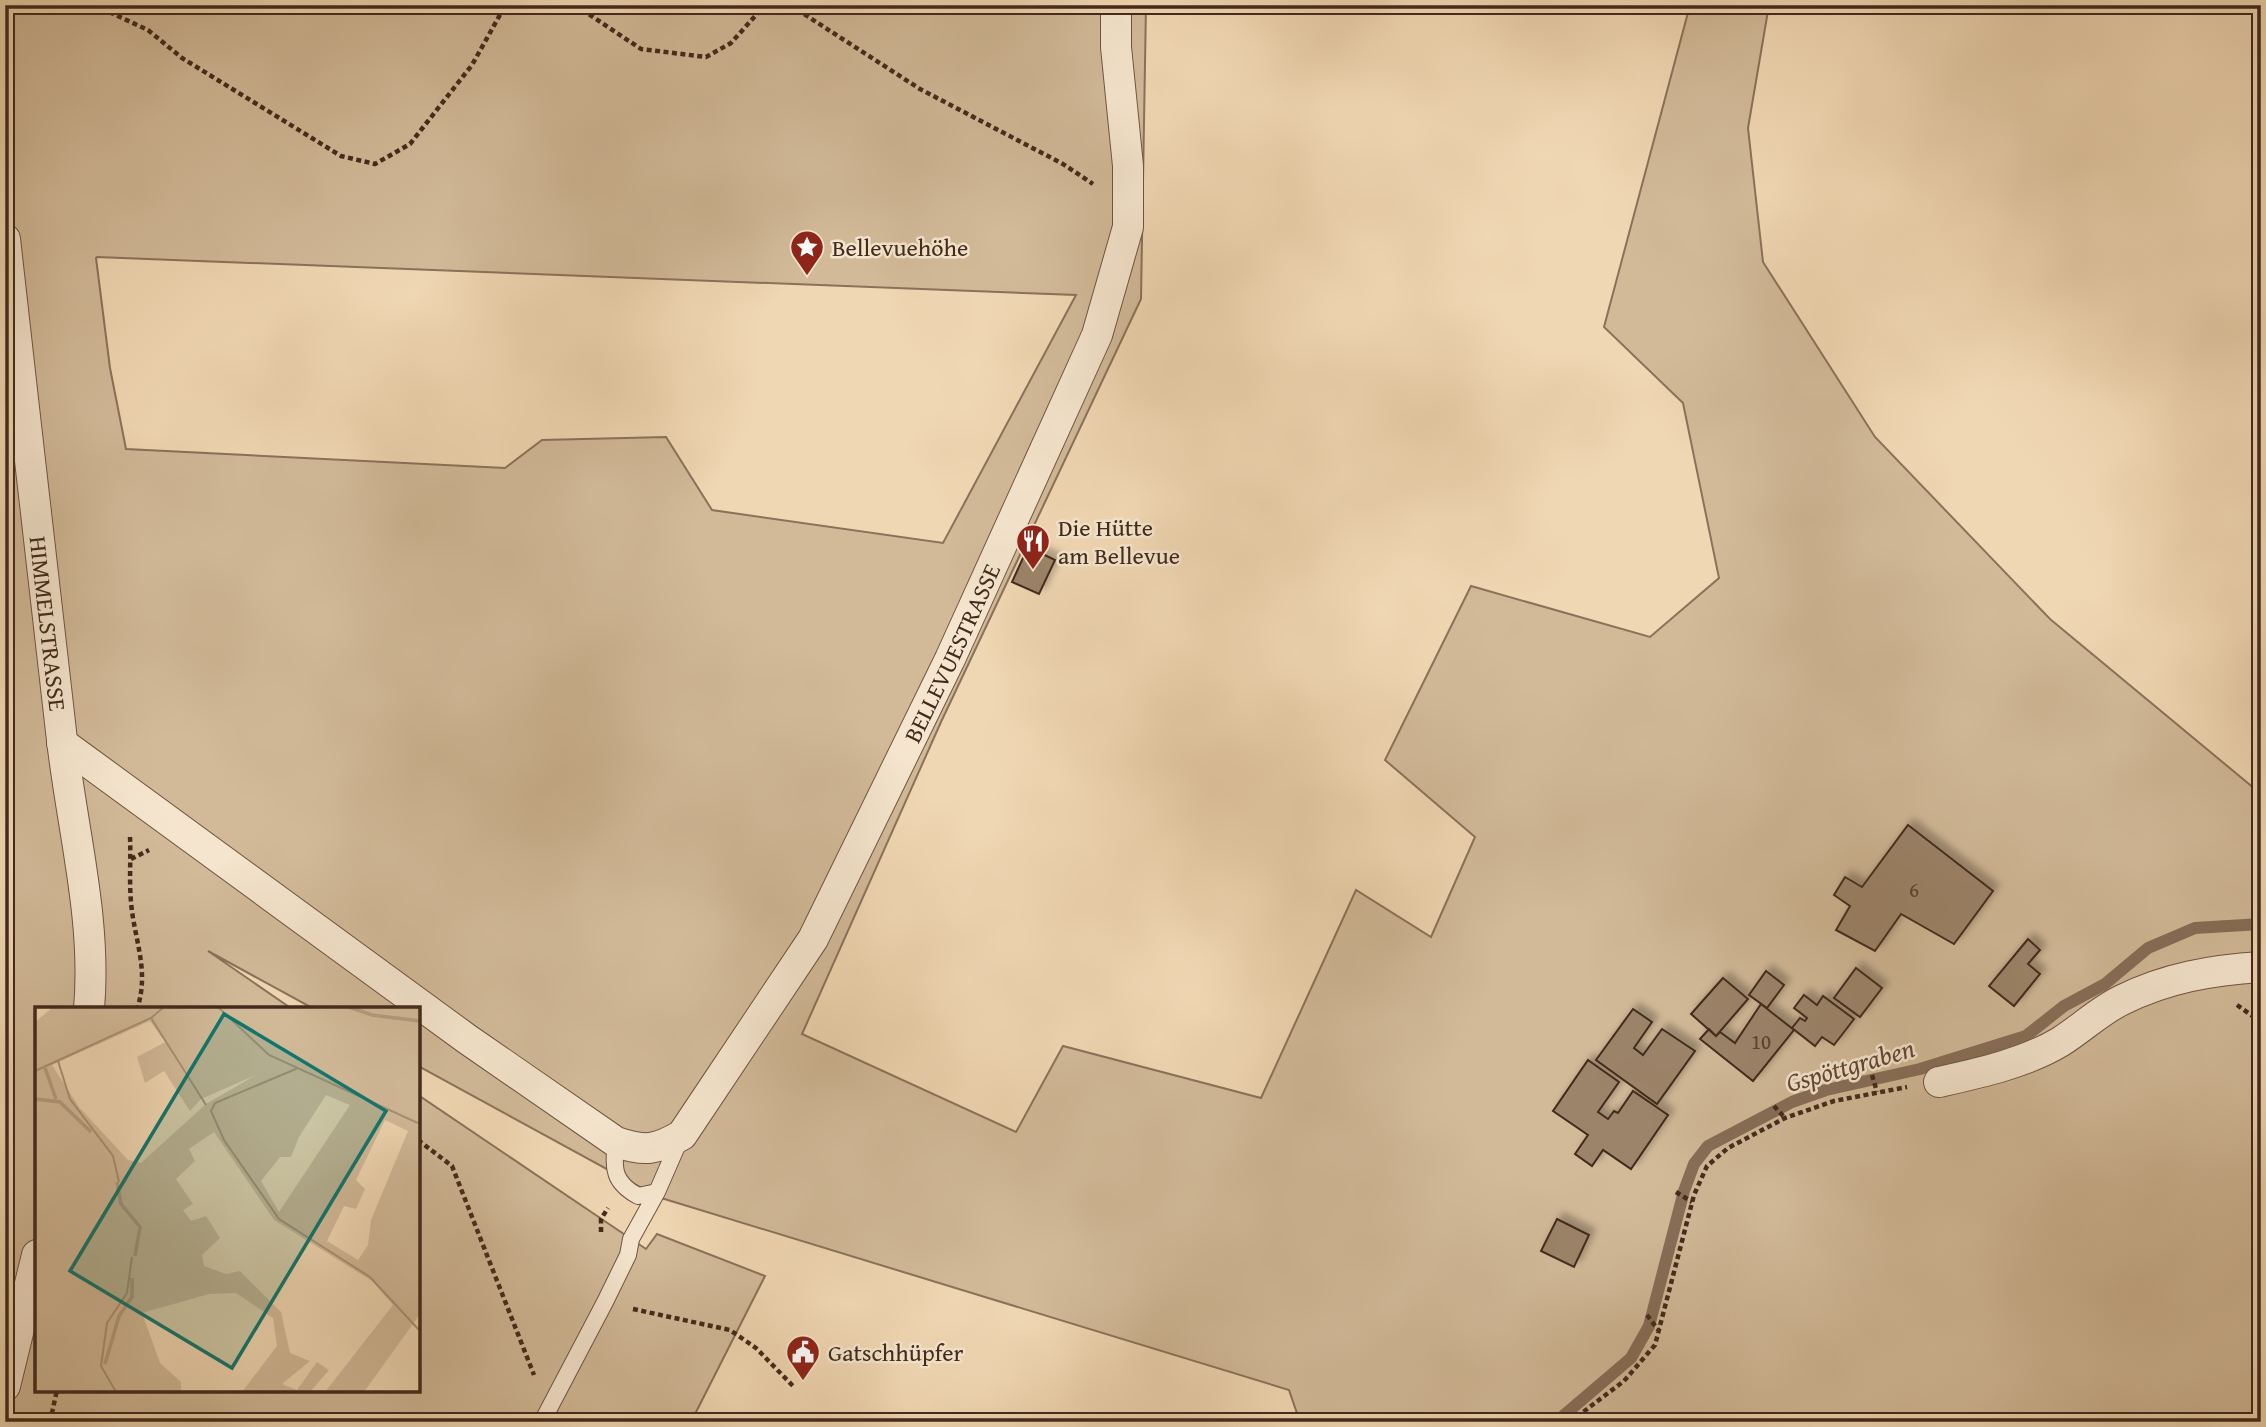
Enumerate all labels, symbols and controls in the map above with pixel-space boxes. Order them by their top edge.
place icon: Bellevuehöhe [788,228,826,277]
place label: Bellevuehöhe [832,230,968,265]
place label: Die Hütte am Bellevue [1058,510,1180,573]
restaurant icon: Die Hütte am Bellevue [1014,522,1052,571]
street label: HIMMELSTRASSE [21,534,76,713]
street label: BELLEVUESTRASSE [894,558,1009,748]
house number: 6 [1909,874,1919,905]
inset map [35,1007,420,1392]
house number: 10 [1751,1026,1771,1057]
water label: Gspöttgraben [1781,1028,1919,1102]
public building icon: Gatschhüpfer [784,1333,822,1382]
place label: Gatschhüpfer [828,1335,964,1370]

